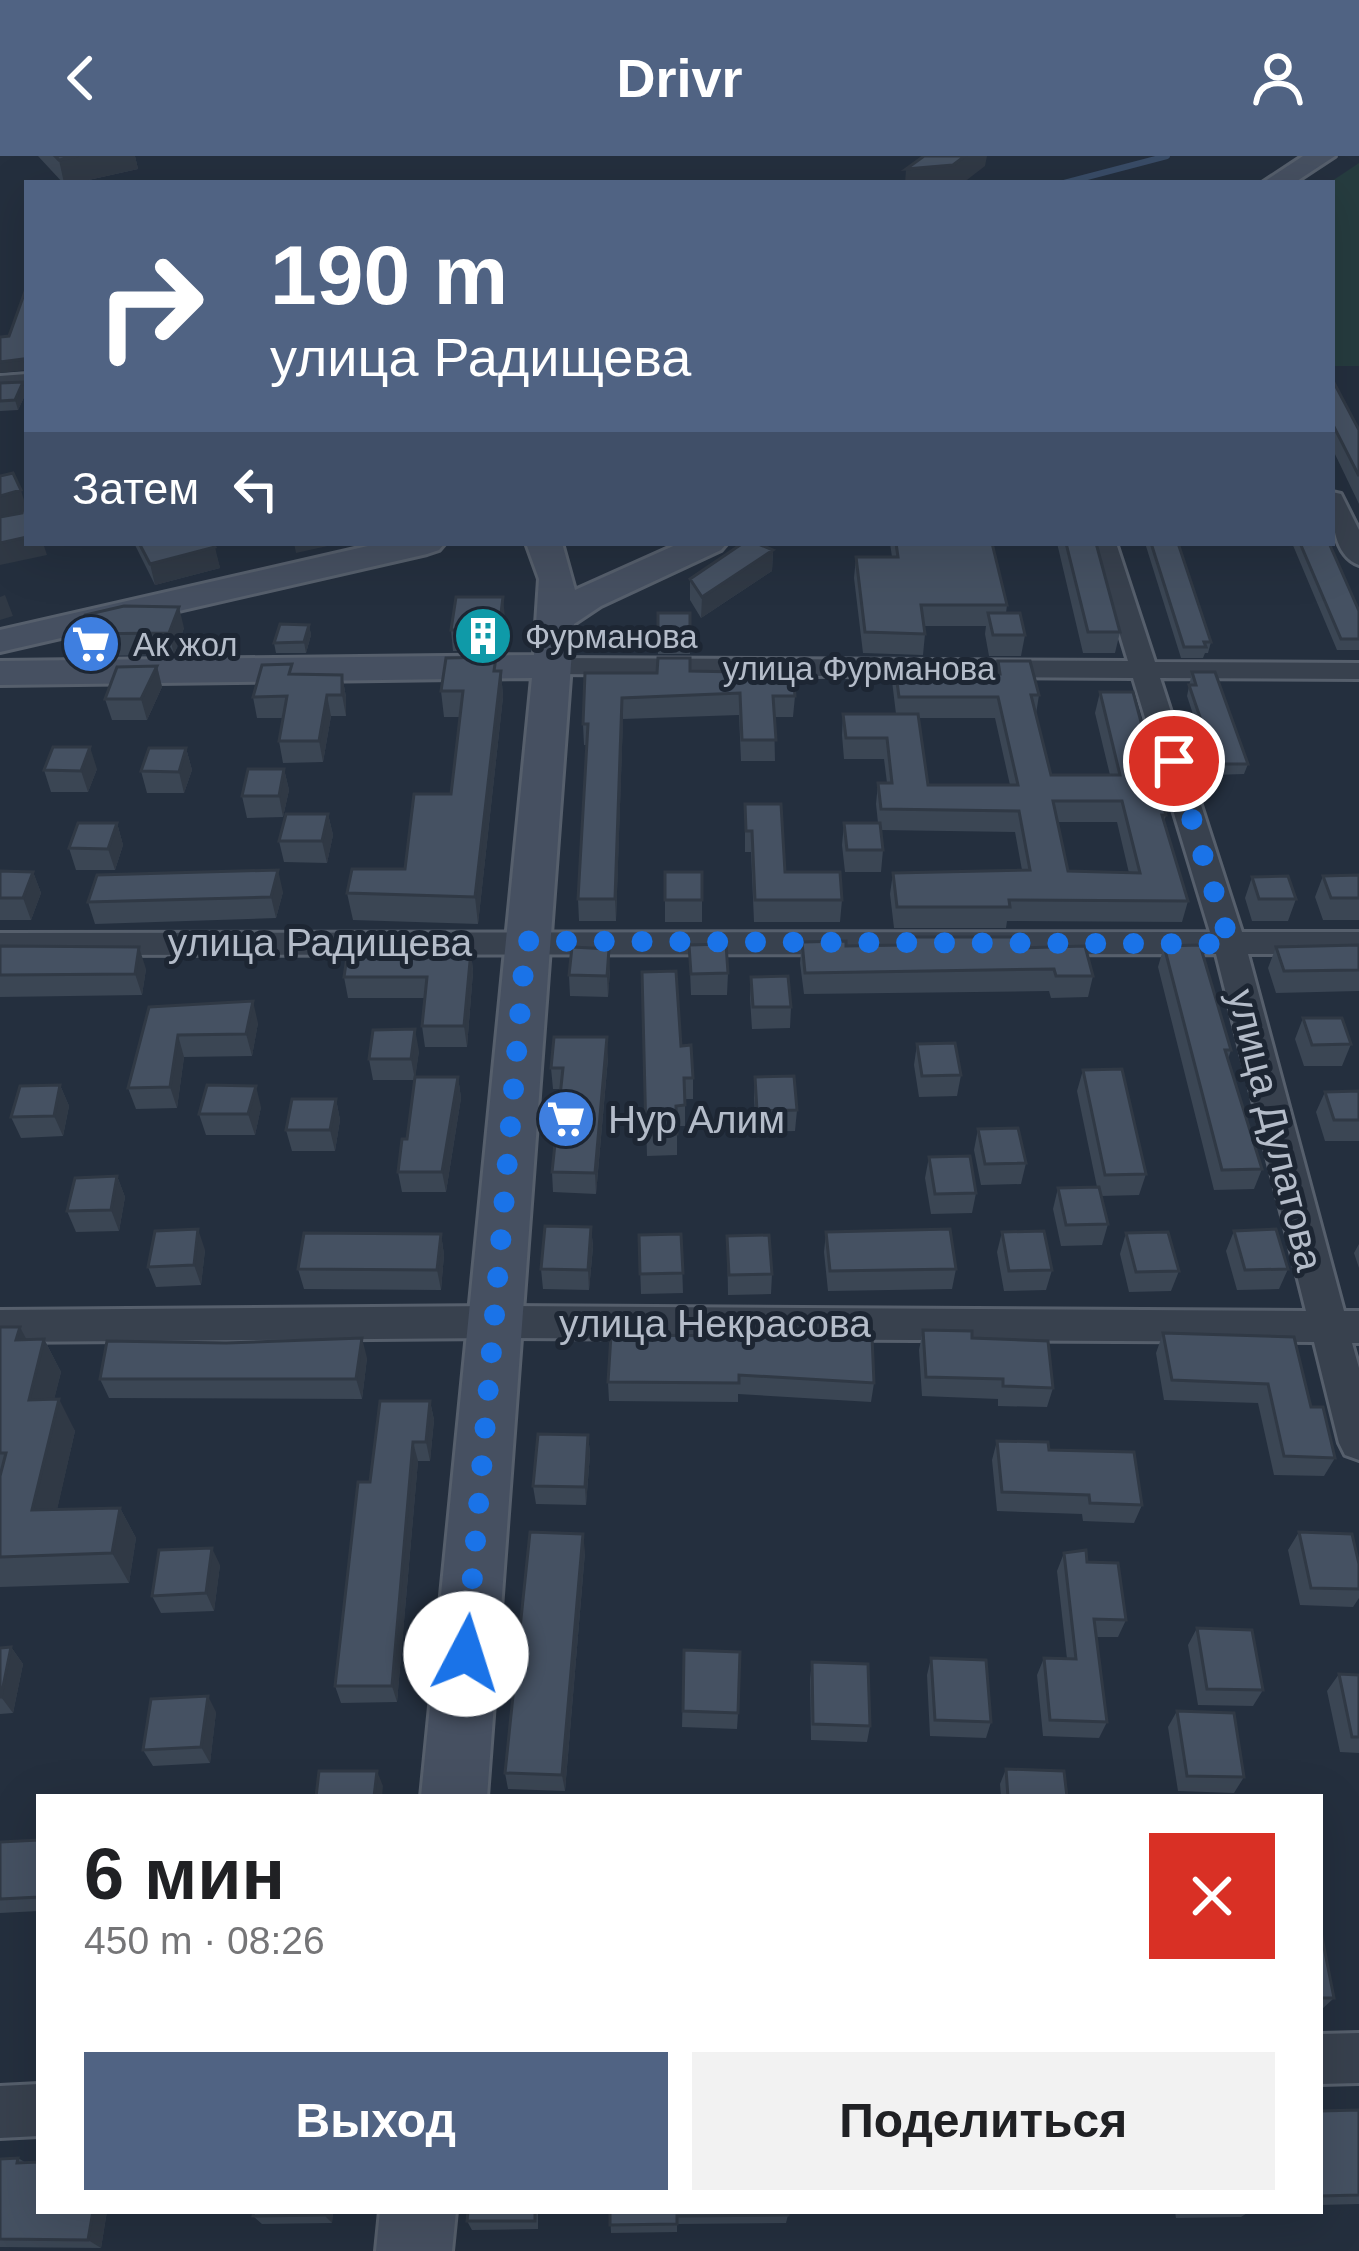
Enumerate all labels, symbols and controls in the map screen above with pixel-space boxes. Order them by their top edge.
icon: back [48,45,114,111]
icon: person [1245,45,1311,111]
text: Drivr [616,48,743,108]
icon: right [72,228,228,384]
text: 190 m [270,228,508,322]
text: улица Радищева [270,327,691,387]
icon: left [223,456,289,522]
text: Затем [72,463,199,514]
building icon: Фурманова [452,605,514,667]
supermarket icon: Ак жол [60,613,122,675]
place label: Фурманова [525,618,698,655]
place label: Ак жол [133,626,238,663]
street label: улица Фурманова [723,650,996,687]
pin [1123,710,1225,812]
icon: arrive [1141,728,1207,794]
street label: улица Радищева [168,921,472,964]
street label: улица Дулатова [1220,985,1332,1276]
supermarket icon: Нур Алим [535,1088,597,1150]
place label: Нур Алим [608,1098,785,1141]
street label: улица Некрасова [559,1302,871,1345]
position arrow [403,1591,529,1717]
button: close [1149,1833,1275,1959]
text: 6 мин [84,1834,285,1914]
text: 450 m · 08:26 [84,1919,325,1962]
button: Выход [84,2052,668,2190]
button: Поделиться [692,2052,1275,2190]

